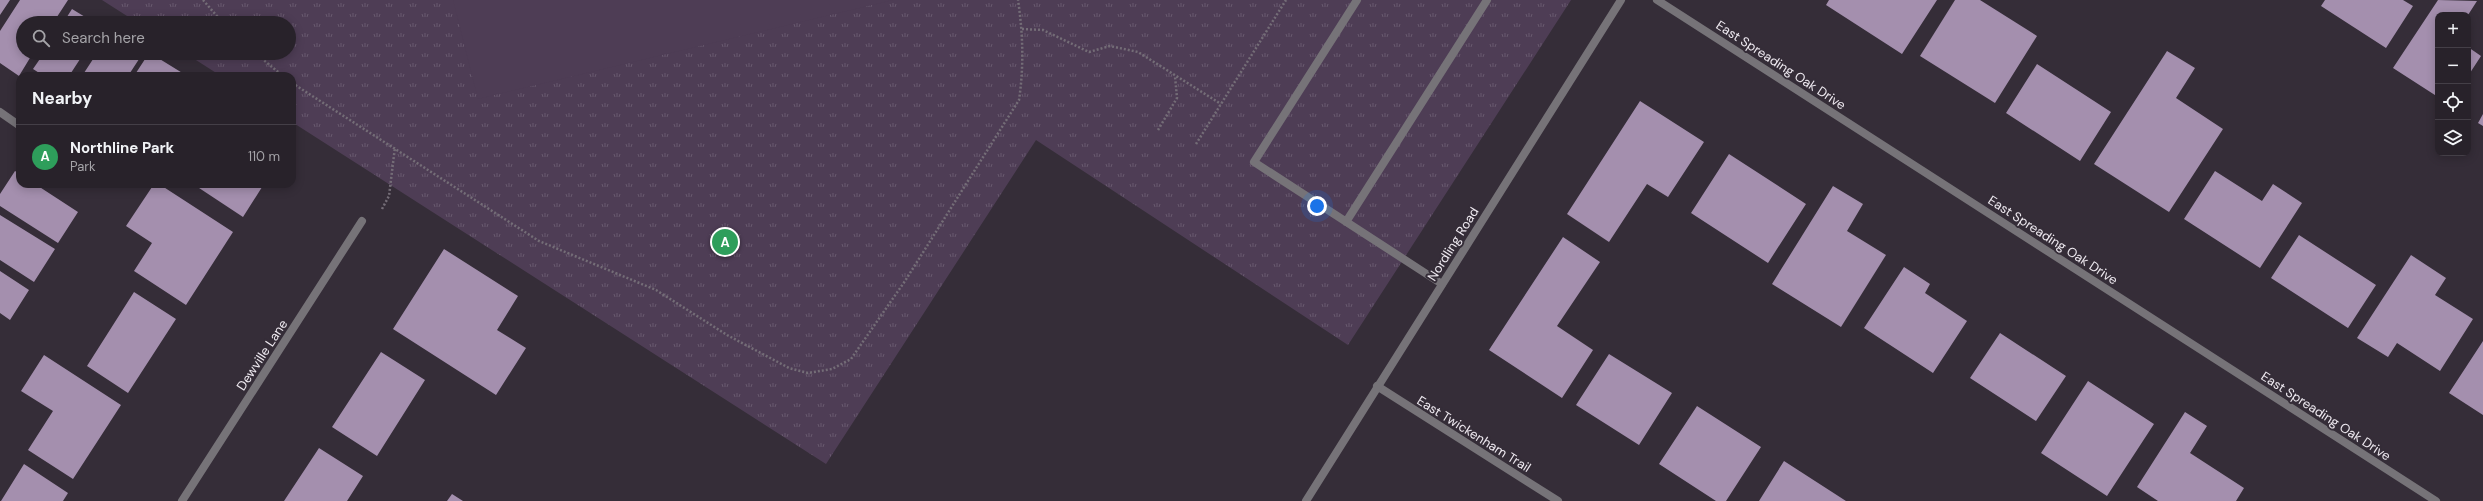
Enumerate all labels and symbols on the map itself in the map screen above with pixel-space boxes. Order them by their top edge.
street label: East Spreading Oak Drive [1713,17,1849,113]
street label: East Spreading Oak Drive [1985,192,2121,288]
your location [1307,196,1327,216]
street label: Nordling Road [1424,204,1482,284]
pin: A [712,227,738,257]
street label: Dewville Lane [233,316,291,394]
street label: East Spreading Oak Drive [2258,368,2394,464]
street label: East Twickenham Trail [1414,392,1534,476]

